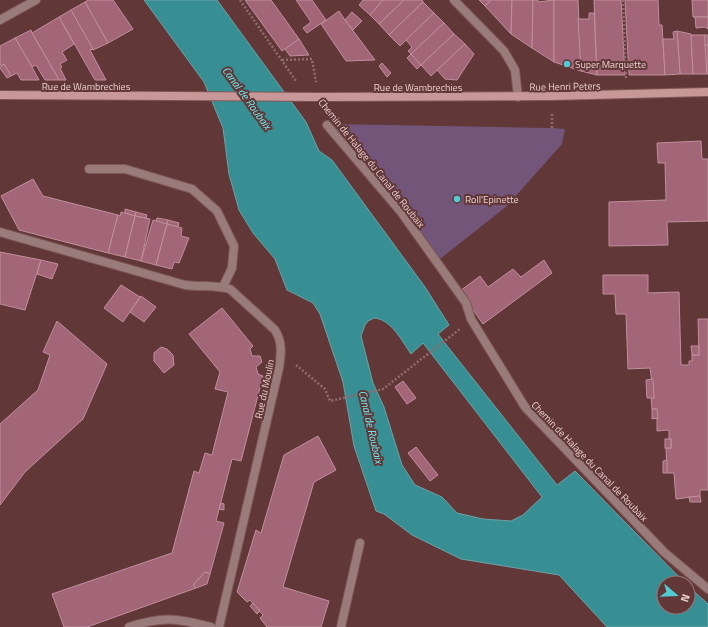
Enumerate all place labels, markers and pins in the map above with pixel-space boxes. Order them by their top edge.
place label: Super Marquette [575,57,646,72]
marker: Super Marquette [562,59,572,69]
place label: Roll'Epinette [465,192,519,207]
marker: Roll'Epinette [452,194,462,204]

